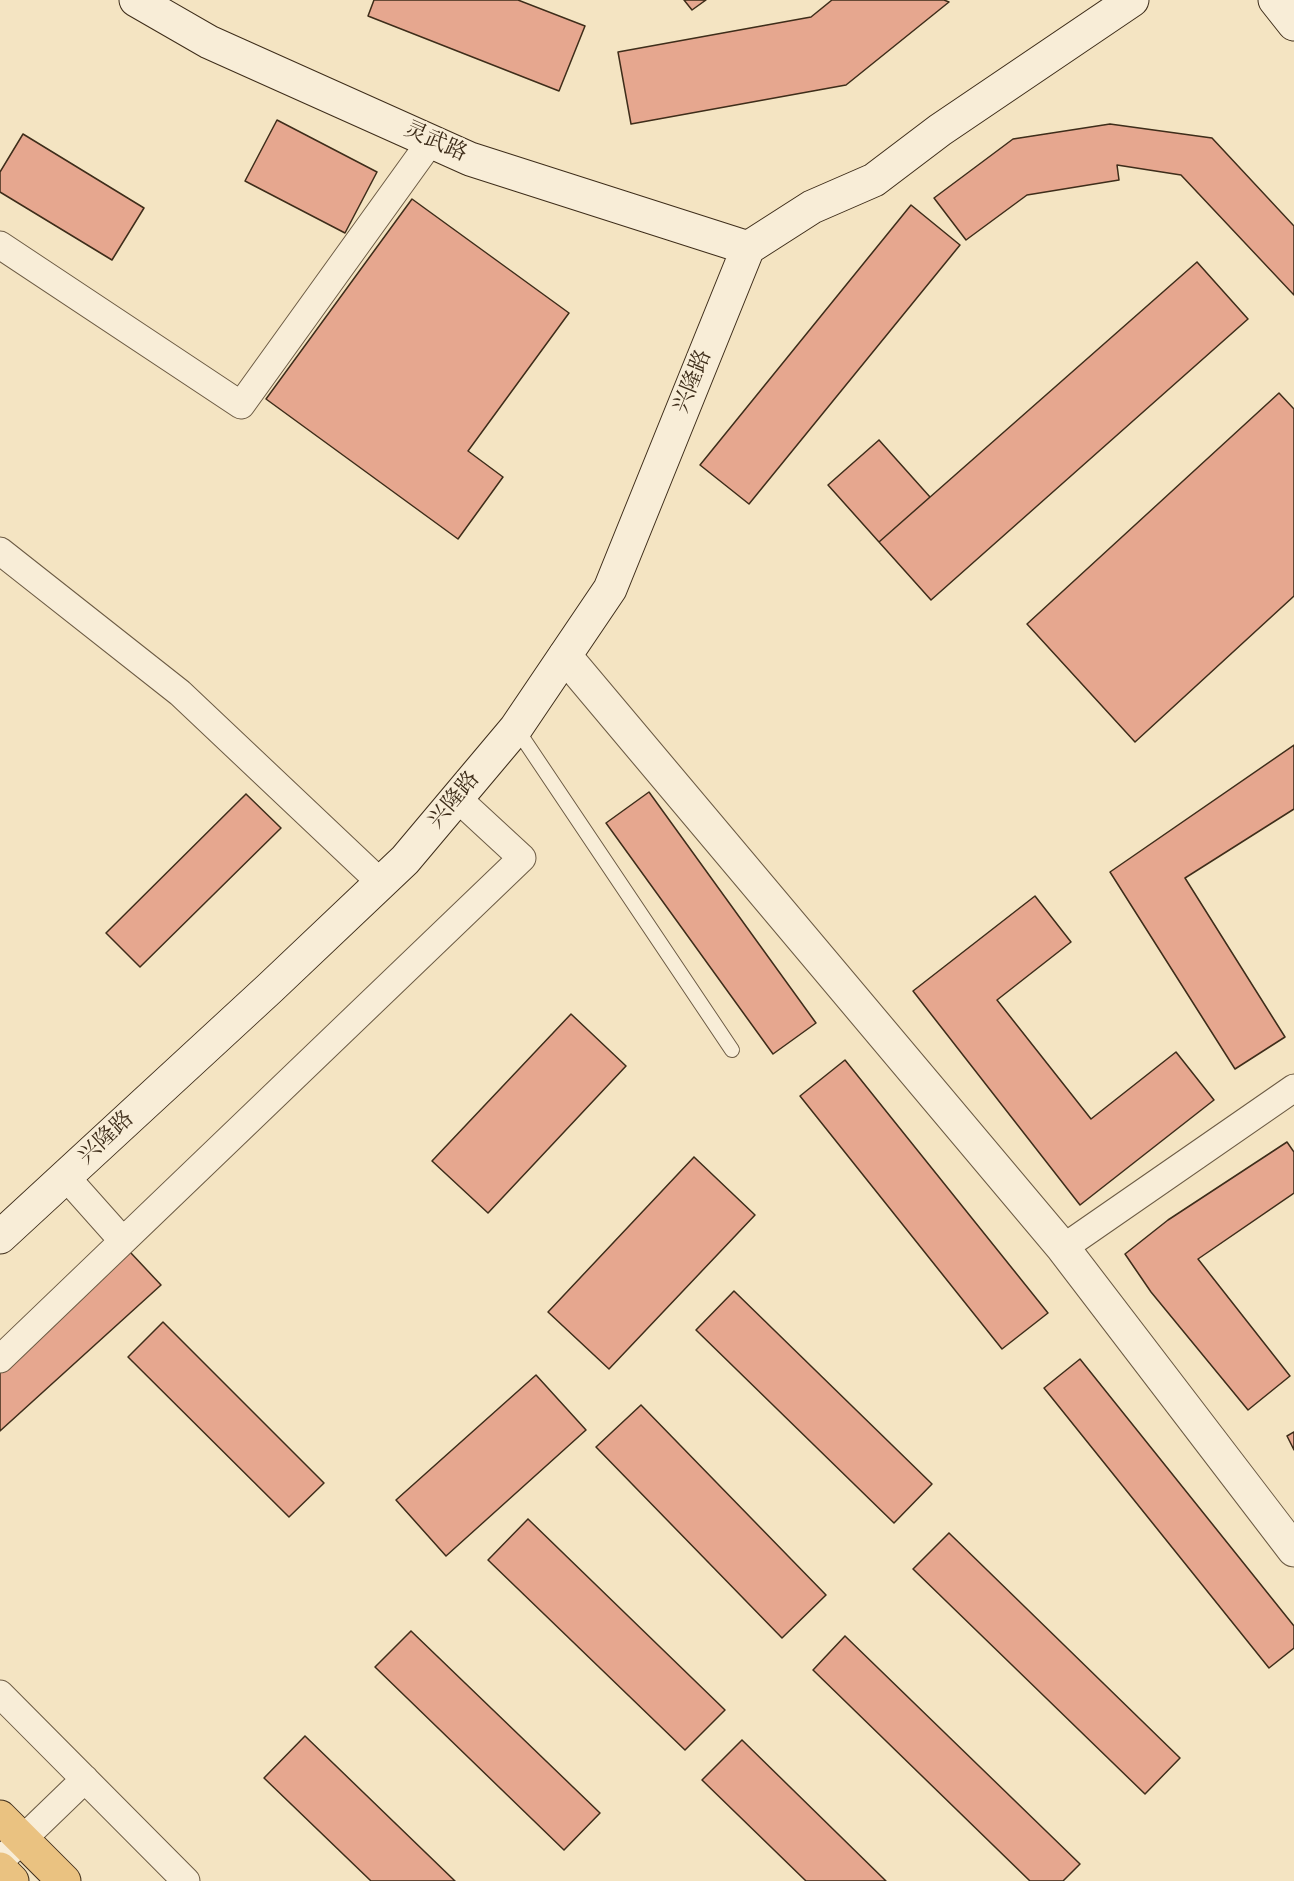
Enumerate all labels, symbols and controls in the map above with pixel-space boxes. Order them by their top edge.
street label: 灵武路 [399,118,471,168]
street label: 兴隆路 [669,346,719,418]
street label: 兴隆路 [424,767,486,835]
street label: 兴隆路 [74,1107,140,1171]

